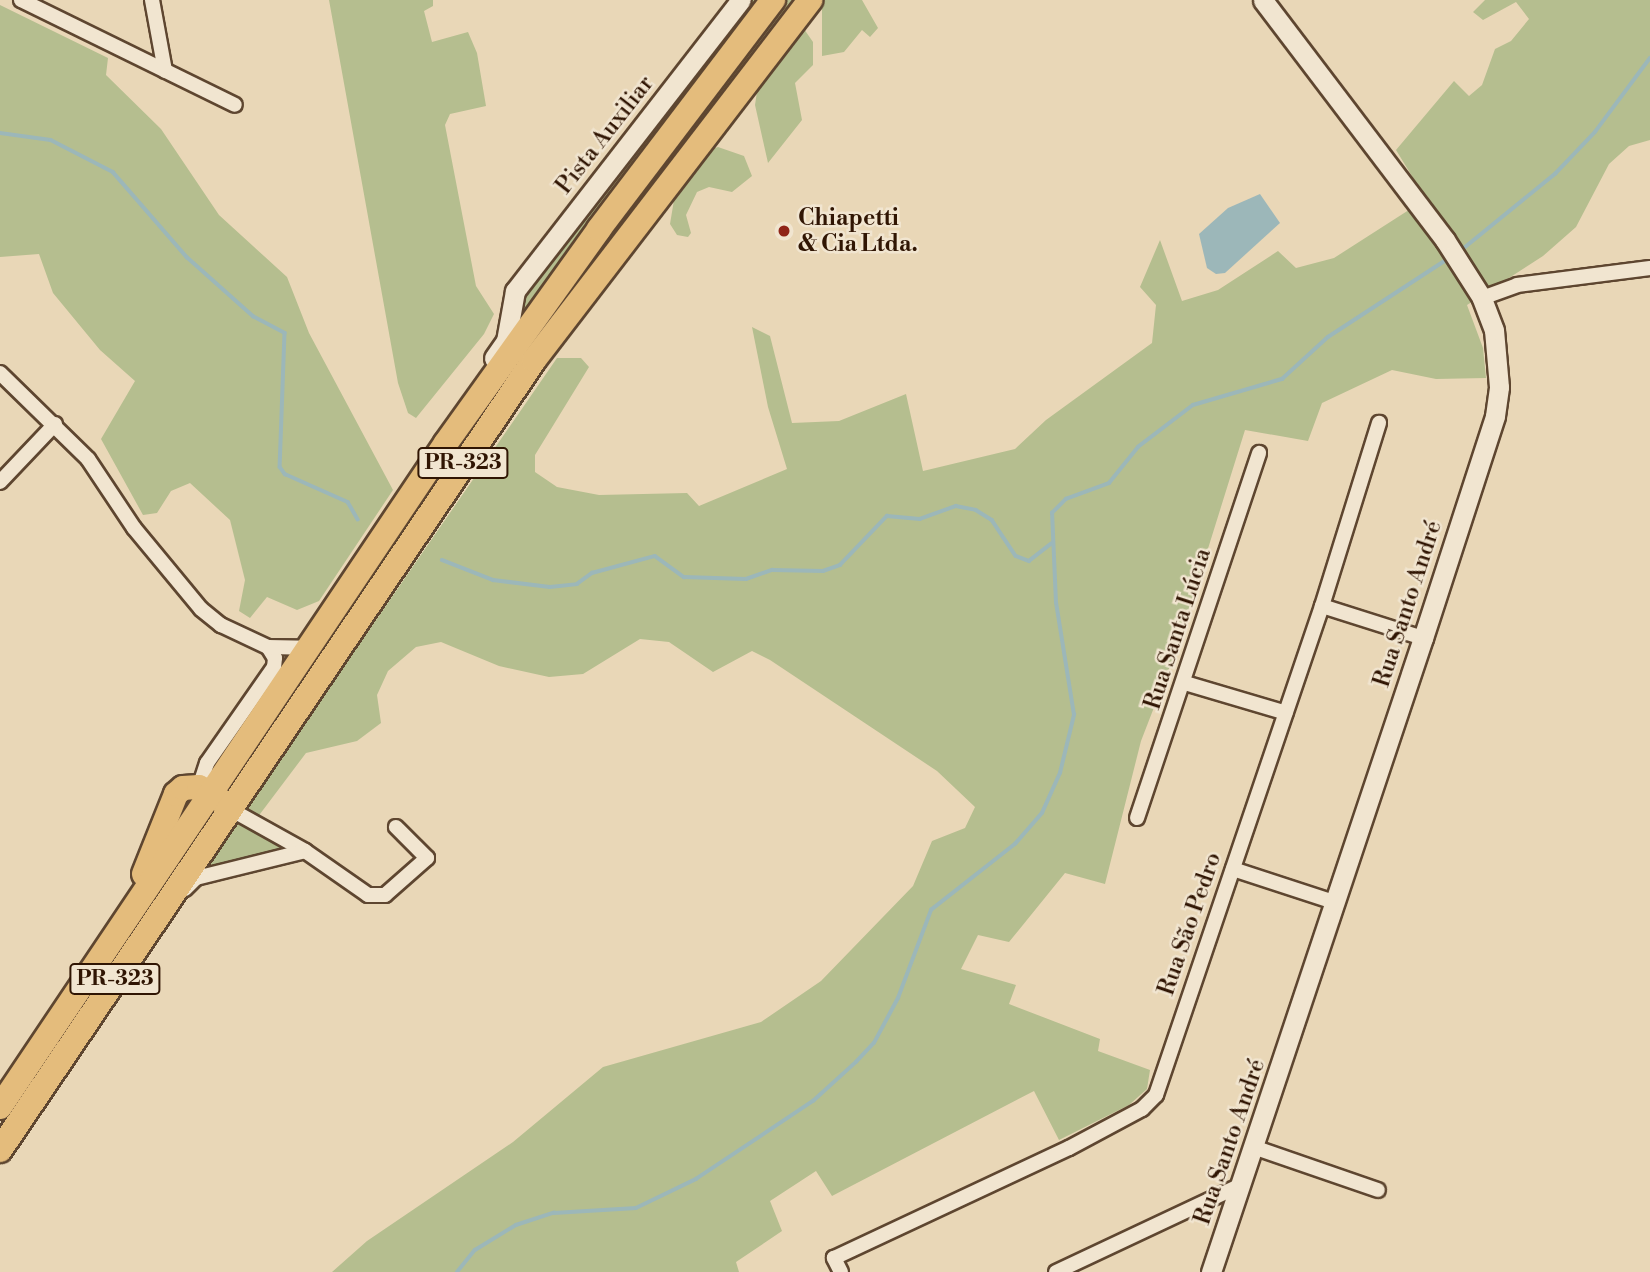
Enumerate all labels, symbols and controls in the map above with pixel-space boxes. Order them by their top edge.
street label: Pista Auxiliar [550,70,660,200]
place label: Chiapetti & Cia Ltda. [798,204,918,258]
marker: Chiapetti & Cia Ltda. [776,223,792,239]
road number: PR-323 [416,446,510,480]
street label: Rua Santo André [1368,517,1448,691]
street label: Rua Santa Lúcia [1139,545,1217,713]
street label: Rua São Pedro [1153,849,1227,999]
road number: PR-323 [68,962,162,996]
street label: Rua Santo André [1189,1056,1271,1228]

